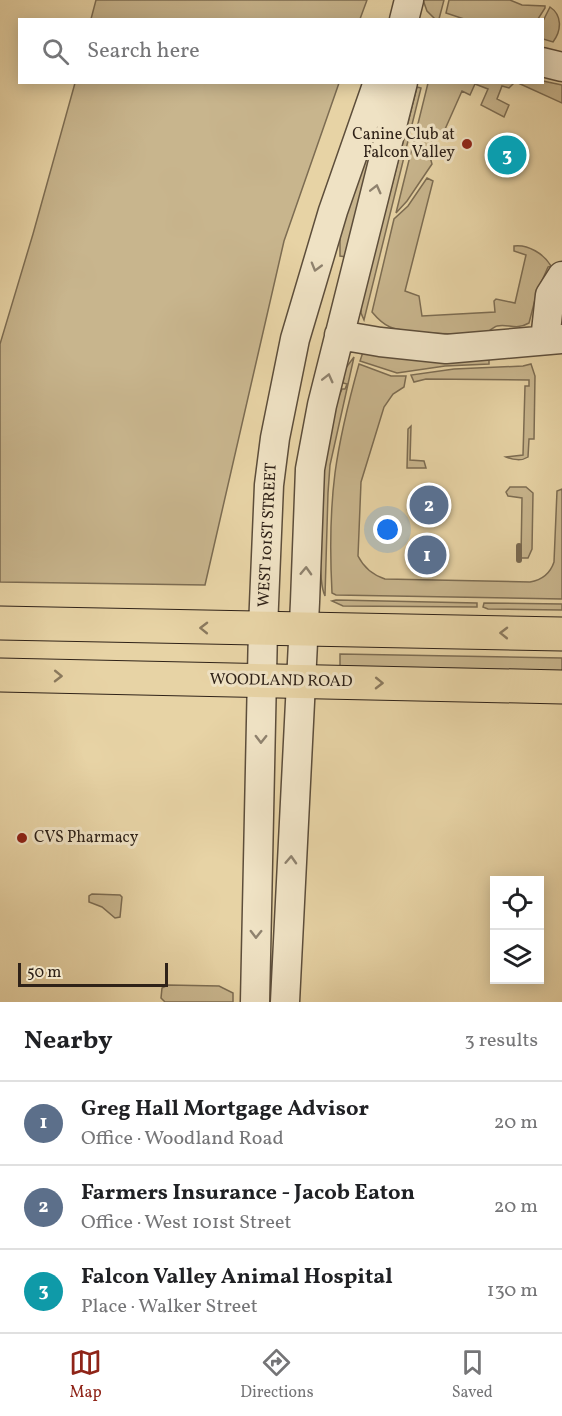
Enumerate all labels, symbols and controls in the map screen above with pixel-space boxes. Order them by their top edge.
search box [18,18,544,84]
icon: search [39,35,72,68]
text: Search here [87,36,200,67]
place label: Canine Club at Falcon Valley [352,124,455,164]
pin: 3 [488,132,526,178]
marker: Canine Club at Falcon Valley [460,137,474,151]
one-way arrow [369,184,382,194]
one-way arrow [311,261,323,272]
one-way arrow [321,373,334,383]
street label: WEST 101ST STREET [253,462,283,608]
pin: 2 [410,482,448,528]
your location [373,515,402,544]
pin: 1 [408,532,446,578]
one-way arrow [300,567,313,576]
one-way arrow [200,621,209,634]
one-way arrow [499,626,508,639]
street label: WOODLAND ROAD [209,669,353,693]
one-way arrow [54,670,63,682]
one-way arrow [375,677,384,690]
one-way arrow [254,734,267,743]
place label: CVS Pharmacy [34,827,139,849]
marker: CVS Pharmacy [15,831,29,845]
one-way arrow [285,855,298,864]
map controls [490,876,544,984]
button: locate [490,876,544,930]
one-way arrow [250,929,262,938]
button: layers [490,930,544,984]
scale bar [18,960,168,988]
text: 50 m [27,962,61,984]
text: Nearby [24,1023,113,1059]
text: 3 results [464,1027,538,1055]
text: Greg Hall Mortgage Advisor [81,1094,369,1125]
text: 1 [39,1109,48,1137]
text: 20 m [494,1109,538,1137]
text: Office · Woodland Road [81,1125,284,1153]
text: Farmers Insurance - Jacob Eaton [81,1178,415,1209]
text: 2 [38,1193,49,1221]
text: 20 m [494,1193,538,1221]
text: Office · West 101st Street [81,1209,291,1237]
text: Falcon Valley Animal Hospital [81,1262,393,1293]
text: 3 [38,1277,49,1305]
text: 130 m [487,1277,538,1305]
text: Place · Walker Street [81,1293,258,1321]
tab: Map [69,1346,102,1404]
tab: Directions [240,1346,314,1404]
tab: Saved [452,1346,493,1404]

